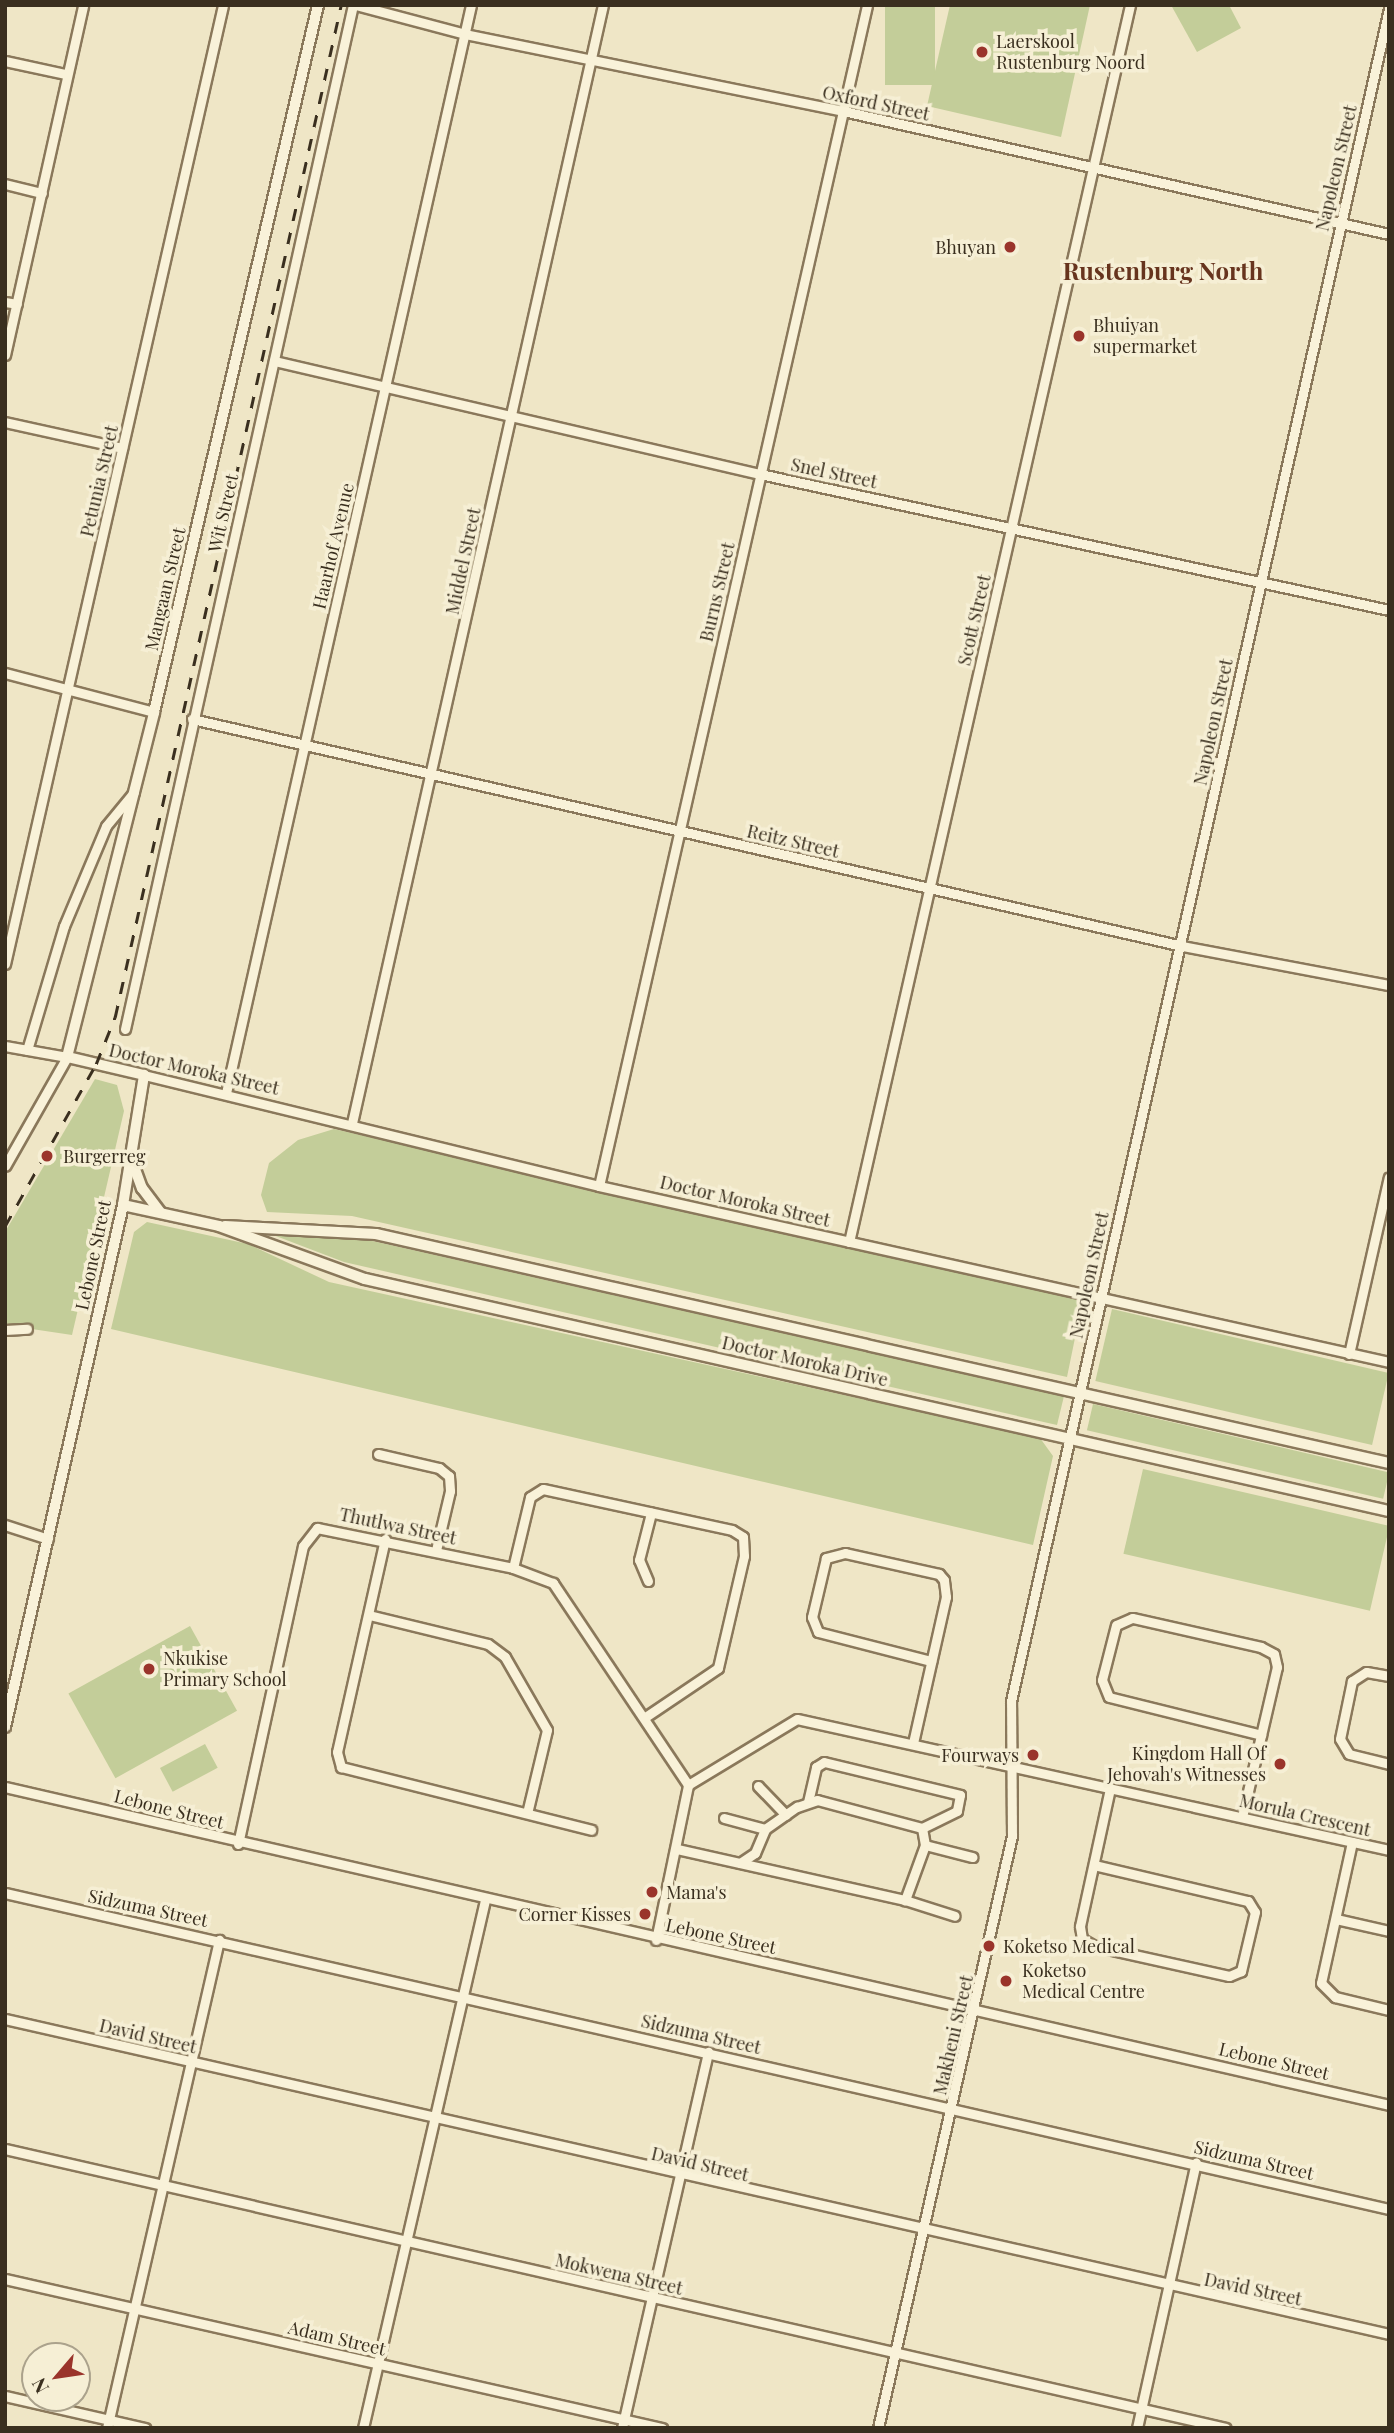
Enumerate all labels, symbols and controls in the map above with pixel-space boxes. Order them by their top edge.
place label: Laerskool Rustenburg Noord [996,31,1145,74]
marker: Laerskool Rustenburg Noord [974,44,990,60]
street label: Oxford Street [821,81,931,125]
street label: Napoleon Street [1311,103,1361,233]
place label: Bhuyan [935,236,996,258]
marker: Bhuyan [1002,239,1018,255]
district label: Rustenburg North [1063,257,1263,285]
place label: Bhuiyan supermarket [1093,315,1197,358]
marker: Bhuiyan supermarket [1071,328,1087,344]
street label: Petunia Street [76,423,122,539]
street label: Snel Street [789,453,879,493]
street label: Wit Street [203,471,243,555]
street label: Haarhof Avenue [308,481,358,611]
street label: Middel Street [441,505,485,617]
street label: Mangaan Street [140,525,190,653]
street label: Burns Street [695,540,739,644]
street label: Scott Street [953,572,995,668]
street label: Napoleon Street [1189,657,1237,787]
street label: Reitz Street [745,820,841,862]
street label: Doctor Moroka Street [107,1039,281,1099]
place label: Burgerreg [63,1145,145,1167]
marker: Burgerreg [37,1146,57,1166]
street label: Doctor Moroka Street [658,1171,832,1231]
street label: Lebone Street [71,1198,115,1312]
street label: Napoleon Street [1065,1210,1113,1340]
street label: Doctor Moroka Drive [720,1331,890,1391]
street label: Thutlwa Street [337,1503,459,1549]
place label: Nkukise Primary School [163,1648,287,1690]
marker: Nkukise Primary School [141,1661,157,1677]
place label: Kingdom Hall Of Jehovah's Witnesses [1107,1743,1266,1786]
place label: Fourways [941,1744,1019,1766]
marker: Fourways [1025,1747,1041,1763]
marker: Kingdom Hall Of Jehovah's Witnesses [1272,1756,1288,1772]
street label: Lebone Street [112,1785,226,1833]
street label: Morula Crescent [1237,1789,1373,1841]
place label: Mama's [666,1881,727,1903]
marker: Mama's [644,1884,660,1900]
street label: Sidzuma Street [86,1885,210,1931]
place label: Corner Kisses [518,1903,631,1925]
marker: Corner Kisses [637,1906,653,1922]
street label: Lebone Street [664,1914,778,1958]
place label: Koketso Medical [1003,1935,1135,1957]
marker: Koketso Medical [981,1938,997,1954]
place label: Koketso Medical Centre [1022,1960,1145,2002]
marker: Koketso Medical Centre [996,1971,1016,1991]
street label: Makheni Street [929,1973,977,2097]
street label: Sidzuma Street [639,2010,763,2058]
street label: David Street [97,2014,199,2058]
street label: Lebone Street [1217,2038,1331,2084]
street label: Sidzuma Street [1192,2136,1316,2184]
street label: David Street [649,2142,751,2186]
street label: Mokwena Street [553,2249,685,2299]
street label: David Street [1202,2268,1304,2310]
street label: Adam Street [286,2316,388,2360]
north arrow [21,2342,91,2412]
text: N [25,2374,54,2399]

